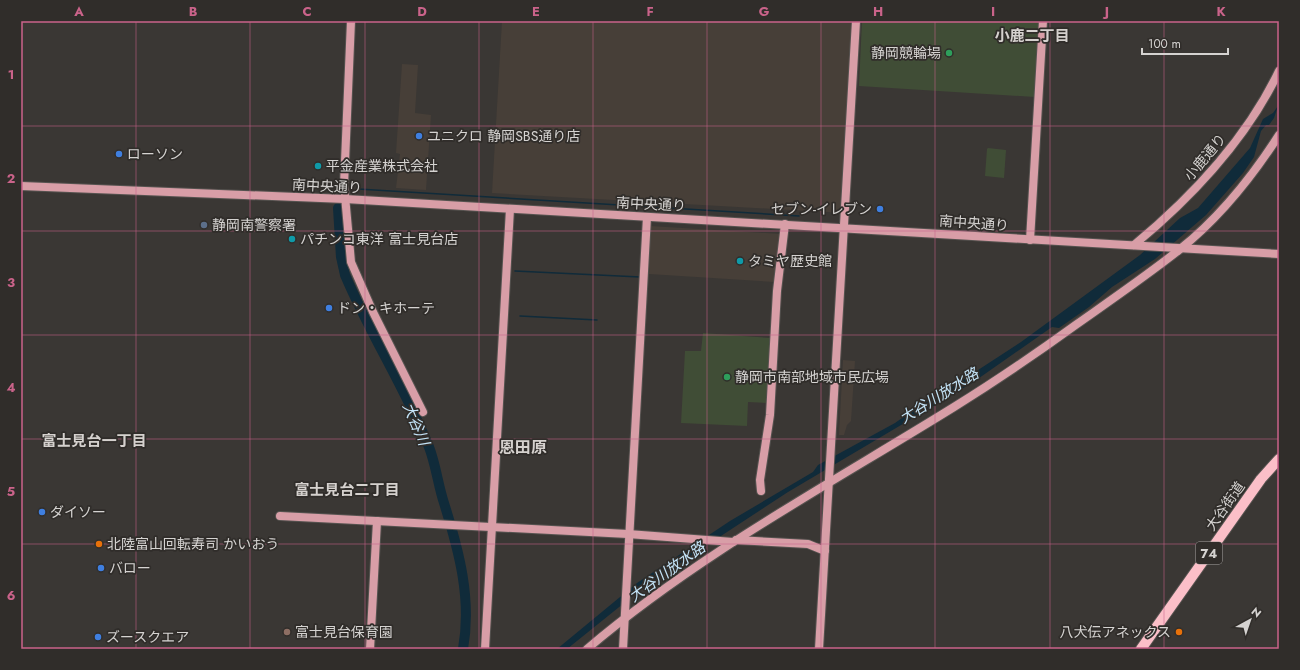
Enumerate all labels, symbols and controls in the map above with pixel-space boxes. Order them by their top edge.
text: A [73,2,84,21]
text: B [189,2,198,21]
text: C [302,2,312,21]
text: D [417,2,427,21]
text: E [532,2,540,21]
text: F [646,2,654,21]
text: G [759,2,770,21]
text: H [873,2,883,21]
text: I [991,2,995,21]
text: J [1102,2,1109,21]
text: K [1216,2,1226,21]
district label: 小鹿二丁目 [994,25,1070,47]
scale bar [1142,30,1228,56]
text: 100 m [1148,35,1181,53]
place label: 静岡競輪場 [871,43,941,63]
marker: 静岡競輪場 [944,48,954,58]
text: 1 [8,65,14,84]
place label: ユニクロ 静岡SBS通り店 [427,126,580,146]
street label: 小鹿通り [1179,129,1231,185]
marker: ユニクロ 静岡SBS通り店 [414,131,424,141]
place label: ローソン [127,144,183,164]
marker: ローソン [114,149,124,159]
place label: 平金産業株式会社 [326,156,438,176]
marker: 平金産業株式会社 [313,161,323,171]
text: 2 [7,169,15,188]
street label: 南中央通り [292,174,362,198]
street label: 南中央通り [616,192,686,216]
place label: セブン-イレブン [771,199,872,219]
marker: セブン-イレブン [875,204,885,214]
street label: 南中央通り [938,211,1010,235]
place label: 静岡南警察署 [212,215,296,235]
marker: 静岡南警察署 [199,220,209,230]
place label: パチンコ東洋 富士見台店 [300,229,458,249]
marker: パチンコ東洋 富士見台店 [287,234,297,244]
place label: タミヤ歴史館 [748,251,832,271]
marker: タミヤ歴史館 [735,256,745,266]
text: 3 [7,273,15,292]
place label: ドン・キホーテ [337,298,435,318]
marker: ドン・キホーテ [324,303,334,313]
water label: 大谷川放水路 [895,362,985,429]
place label: 静岡市南部地域市民広場 [735,367,889,387]
marker: 静岡市南部地域市民広場 [722,372,732,382]
text: 4 [6,378,16,397]
water label: 大谷川 [397,399,436,451]
district label: 富士見台一丁目 [41,430,147,452]
district label: 恩田原 [499,436,547,459]
street label: 大谷街道 [1201,477,1249,535]
district label: 富士見台二丁目 [294,479,400,501]
text: 5 [7,482,15,501]
place label: ダイソー [50,502,106,522]
marker: ダイソー [37,507,47,517]
place label: 北陸富山回転寿司 かいおう [107,534,279,554]
water label: 大谷川放水路 [624,535,711,607]
marker: 北陸富山回転寿司 かいおう [94,539,104,549]
road number: 74 [1196,542,1222,564]
place label: バロー [109,558,151,578]
marker: バロー [96,563,106,573]
text: 6 [7,586,16,605]
north arrow [1230,600,1270,640]
text: N [1248,603,1265,621]
place label: 富士見台保育園 [295,622,393,642]
place label: 八犬伝アネックス [1059,622,1171,642]
place label: ズースクエア [106,627,189,647]
marker: 富士見台保育園 [282,627,292,637]
marker: 八犬伝アネックス [1174,627,1184,637]
marker: ズースクエア [93,632,103,642]

